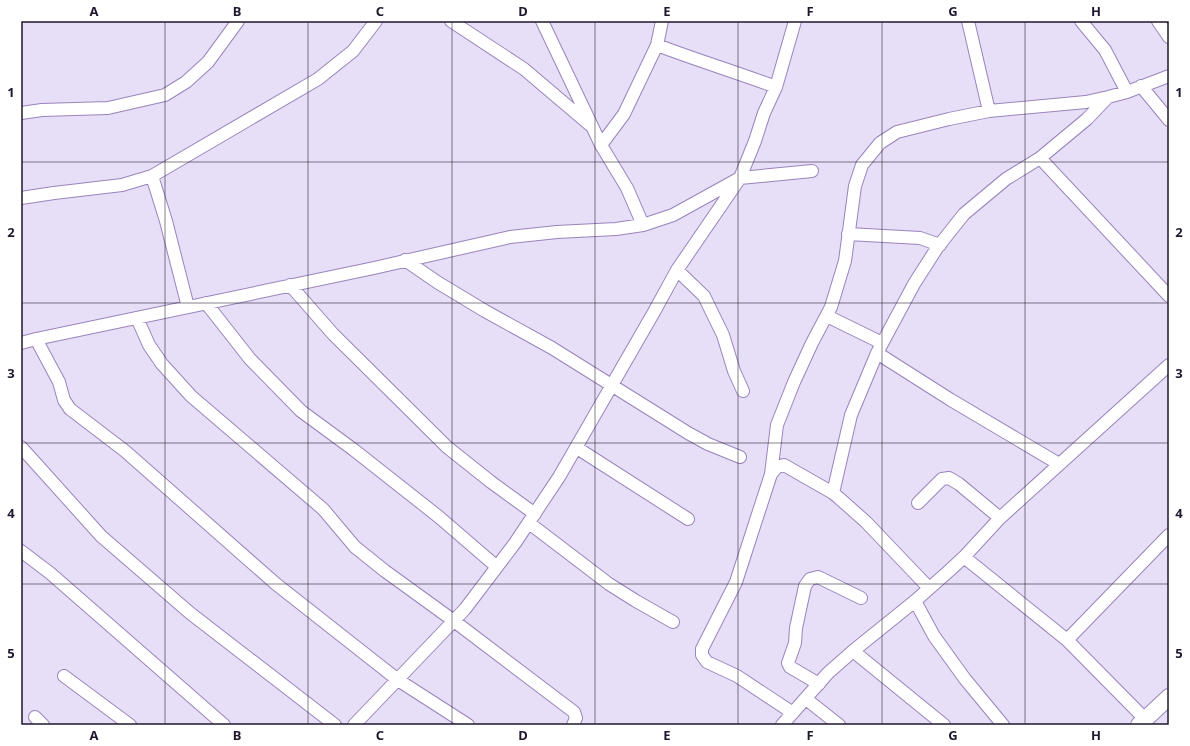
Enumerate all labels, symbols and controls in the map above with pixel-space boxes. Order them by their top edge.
text: A [90,2,99,20]
text: B [233,2,241,20]
text: C [376,2,384,20]
text: D [518,2,528,20]
text: E [663,2,671,20]
text: F [806,2,814,20]
text: G [948,2,958,20]
text: H [1091,2,1101,20]
text: 1 [7,83,15,101]
text: 1 [1175,83,1183,101]
text: 2 [7,223,15,241]
text: 2 [1175,223,1183,241]
text: 3 [7,364,15,382]
text: 3 [1175,364,1183,382]
text: 4 [7,504,15,522]
text: 4 [1175,504,1183,522]
text: 5 [7,644,15,662]
text: 5 [1175,644,1183,662]
text: A [90,726,99,744]
text: B [233,726,241,744]
text: C [376,726,384,744]
text: D [518,726,528,744]
text: E [663,726,671,744]
text: F [806,726,814,744]
text: G [948,726,958,744]
text: H [1091,726,1101,744]

